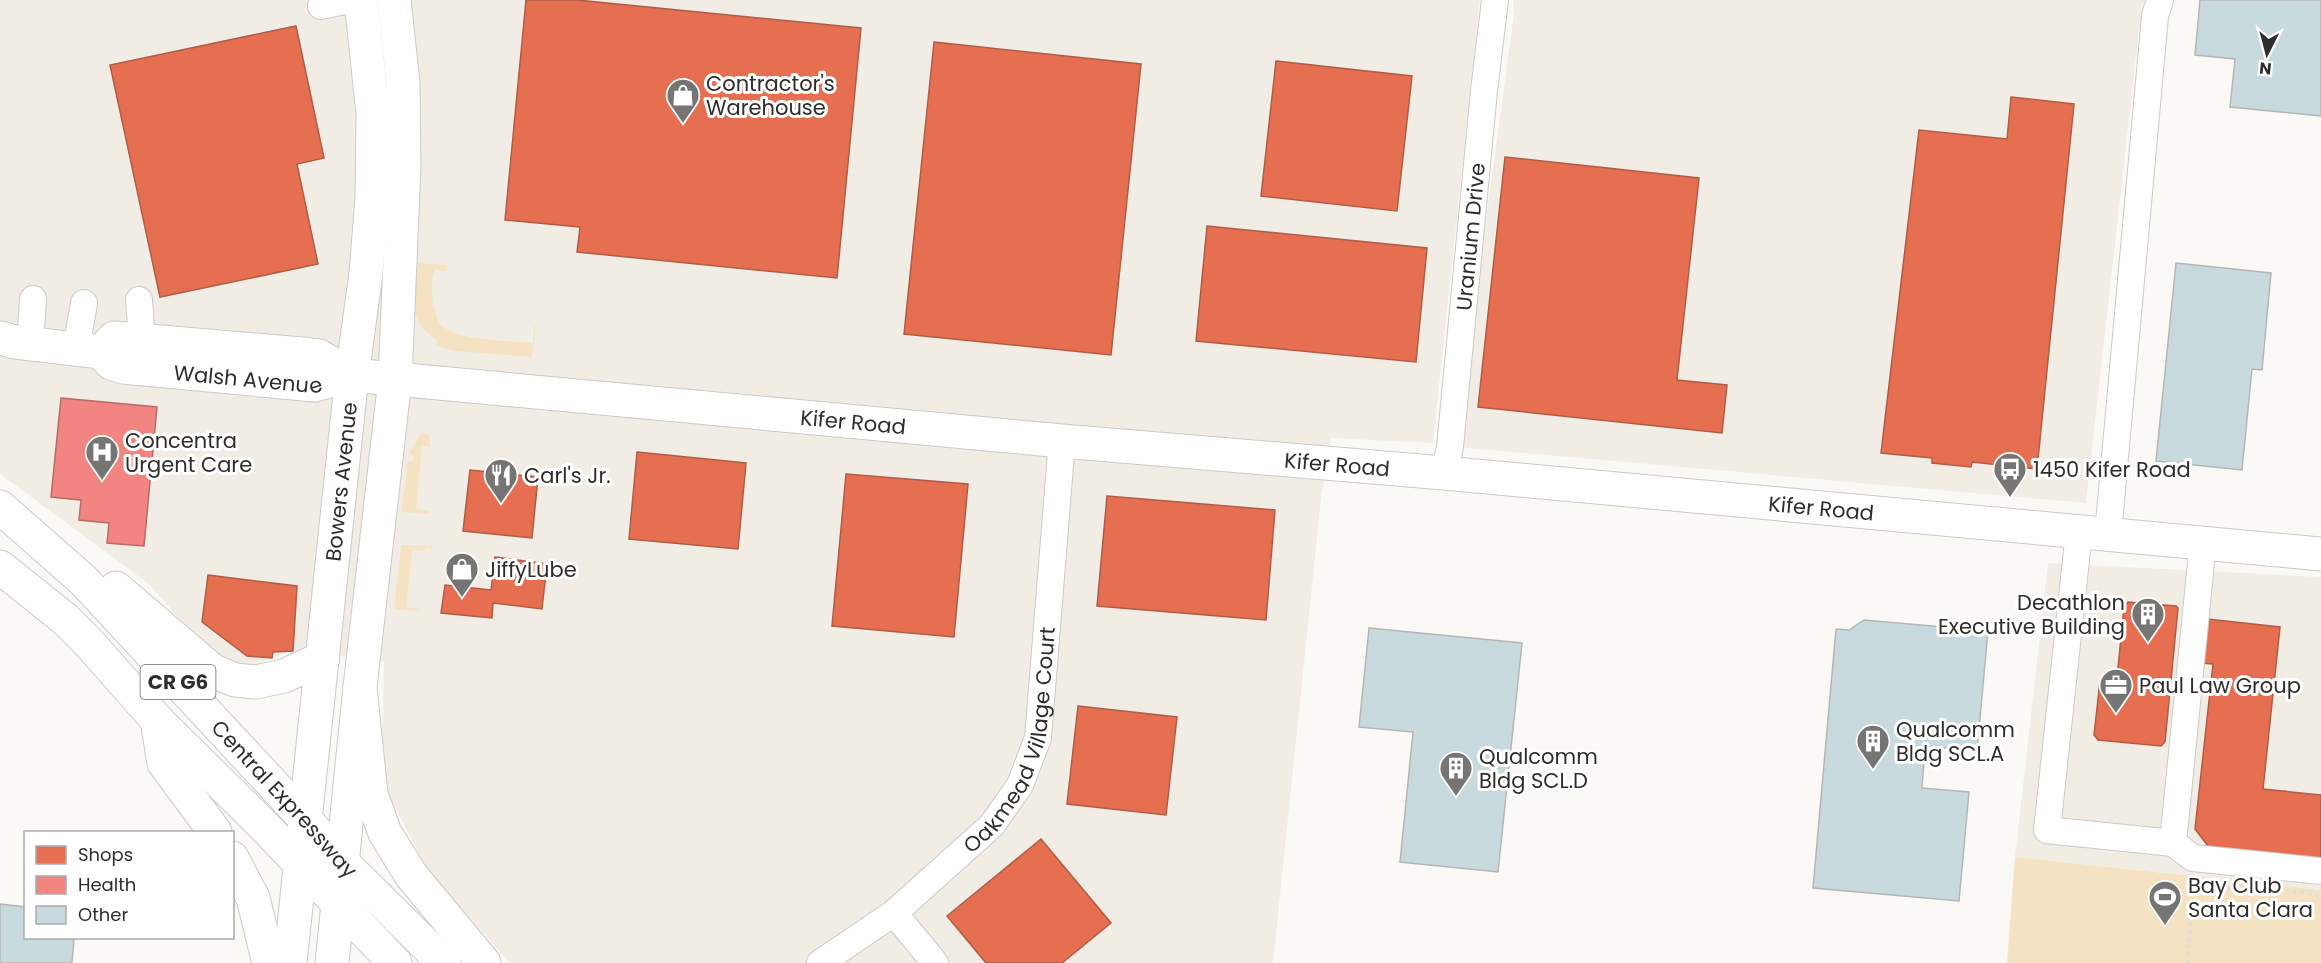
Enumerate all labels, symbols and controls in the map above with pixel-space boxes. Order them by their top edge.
north arrow [2237,24,2297,84]
text: N [2258,56,2273,80]
place label: Contractor's Warehouse [706,69,835,122]
shop icon: Contractor's Warehouse [665,77,701,124]
street label: Uranium Drive [1449,161,1492,312]
street label: Walsh Avenue [172,357,325,400]
street label: Bowers Avenue [318,401,364,563]
street label: Kifer Road [799,402,907,441]
place label: Concentra Urgent Care [125,426,252,479]
hospital icon: Concentra Urgent Care [84,434,120,481]
street label: Kifer Road [1283,445,1391,483]
bus stop icon: 1450 Kifer Road [1992,451,2028,498]
place label: 1450 Kifer Road [2033,455,2191,484]
restaurant icon: Carl's Jr. [483,457,519,504]
place label: Carl's Jr. [524,461,611,490]
street label: Kifer Road [1767,489,1875,527]
shop icon: JiffyLube [444,551,480,598]
place label: JiffyLube [485,555,577,584]
place label: Decathlon Executive Building [1938,588,2125,641]
building icon: Decathlon Executive Building [2130,596,2166,643]
street label: Oakmead Village Court [956,626,1061,859]
road number: CR G6 [140,665,216,699]
office icon: Paul Law Group [2098,667,2134,714]
place label: Paul Law Group [2139,671,2301,700]
street label: Central Expressway [205,713,364,884]
place label: Qualcomm Bldg SCL.A [1896,715,2015,768]
building icon: Qualcomm Bldg SCL.A [1855,723,1891,770]
place label: Qualcomm Bldg SCL.D [1479,742,1598,795]
building icon: Qualcomm Bldg SCL.D [1438,750,1474,797]
legend [24,831,234,939]
text: Shops [78,842,133,867]
place label: Bay Club Santa Clara [2188,871,2313,924]
text: Health [78,872,136,897]
sports icon: Bay Club Santa Clara [2147,879,2183,926]
text: Other [78,902,128,927]

